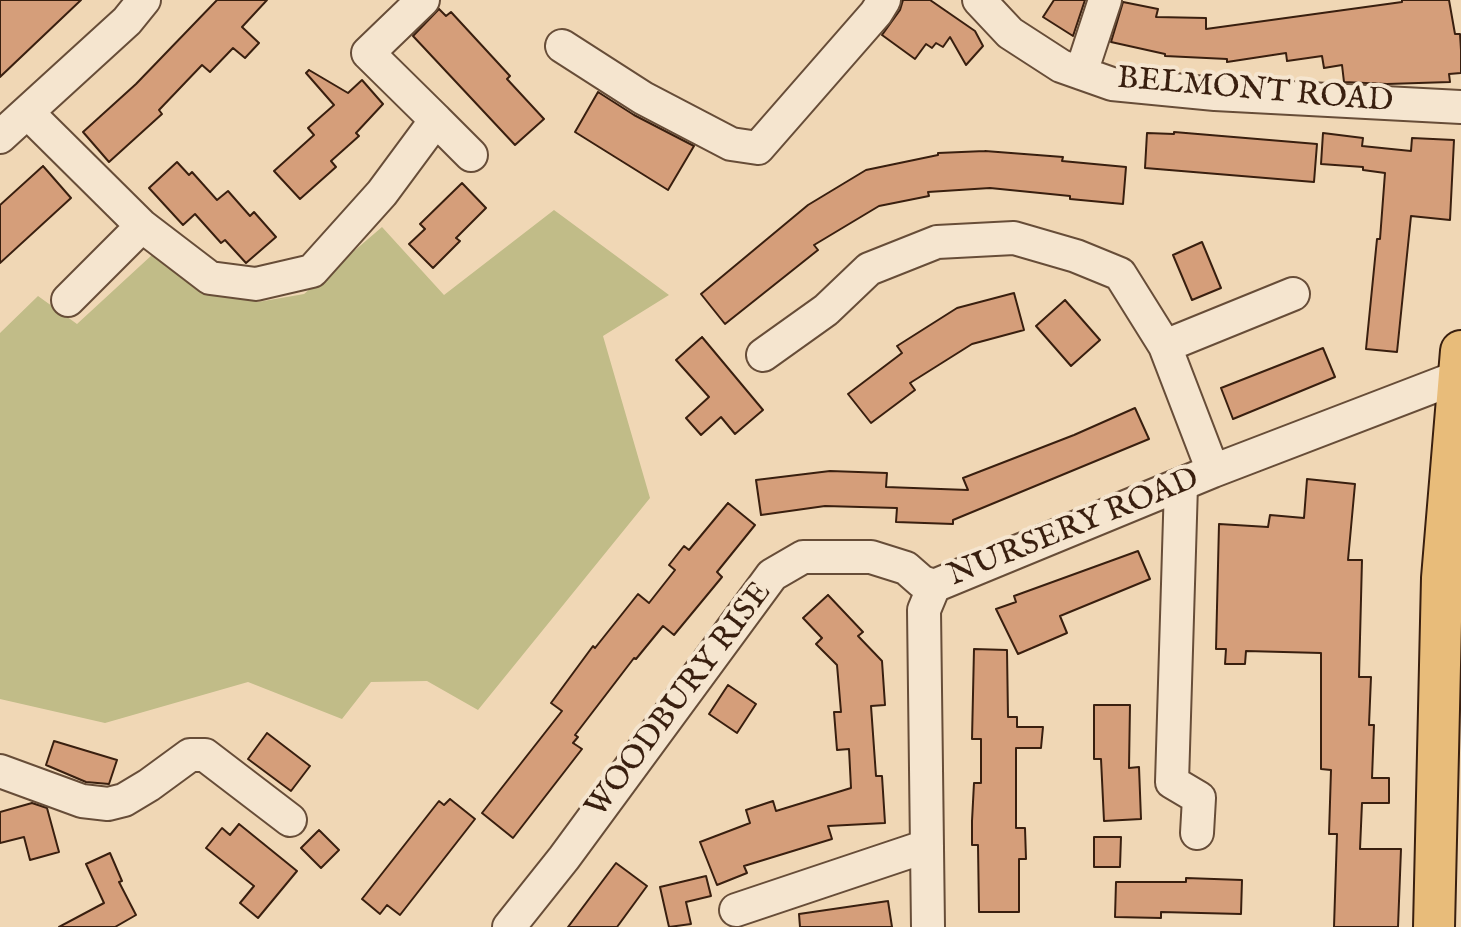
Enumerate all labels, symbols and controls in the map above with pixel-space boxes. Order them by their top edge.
street label: BELMONT ROAD [1115,61,1395,123]
street label: NURSERY ROAD [943,461,1205,597]
street label: WOODBURY RISE [579,576,781,826]

